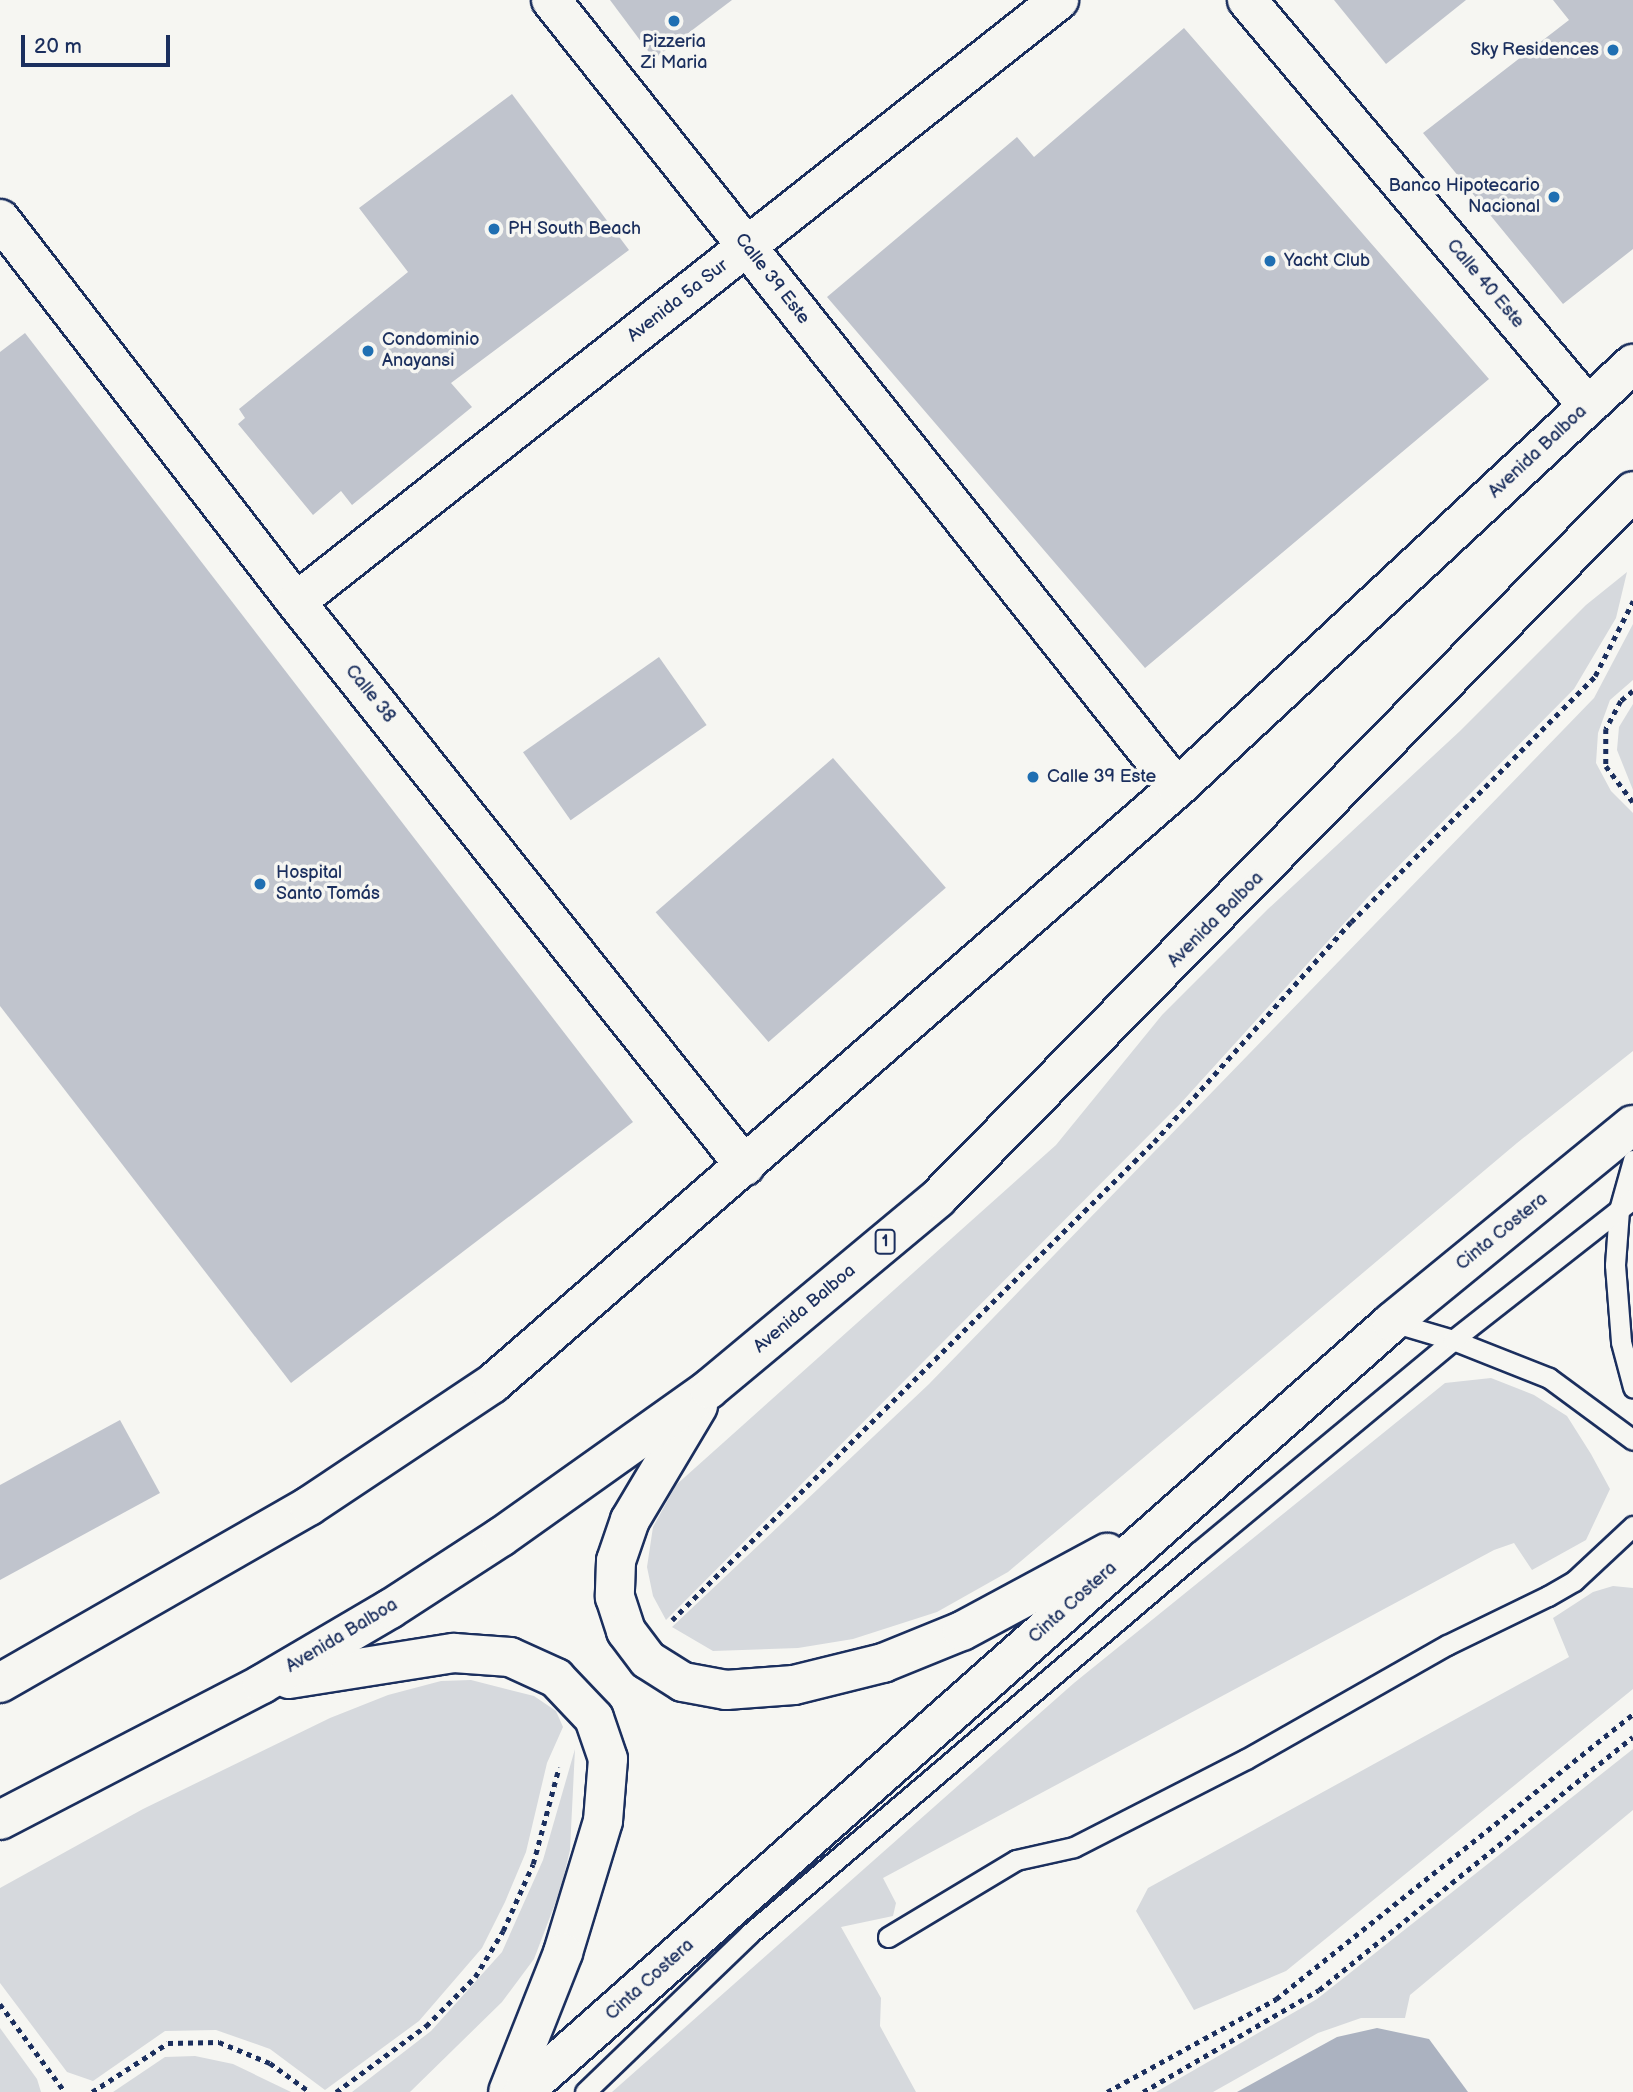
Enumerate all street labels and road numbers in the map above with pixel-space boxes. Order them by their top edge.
street label: Calle 39 Este [730,229,814,329]
street label: Calle 40 Este [1442,235,1528,333]
street label: Avenida 5a Sur [623,255,733,347]
street label: Avenida Balboa [1484,401,1592,503]
street label: Calle 38 [340,661,400,727]
street label: Avenida Balboa [1164,868,1268,972]
street label: Cinta Costera [1452,1189,1552,1275]
road number: 1 [874,1230,896,1254]
street label: Avenida Balboa [750,1260,860,1358]
street label: Cinta Costera [1024,1558,1122,1648]
street label: Avenida Balboa [282,1594,402,1678]
street label: Cinta Costera [601,1935,699,2025]

